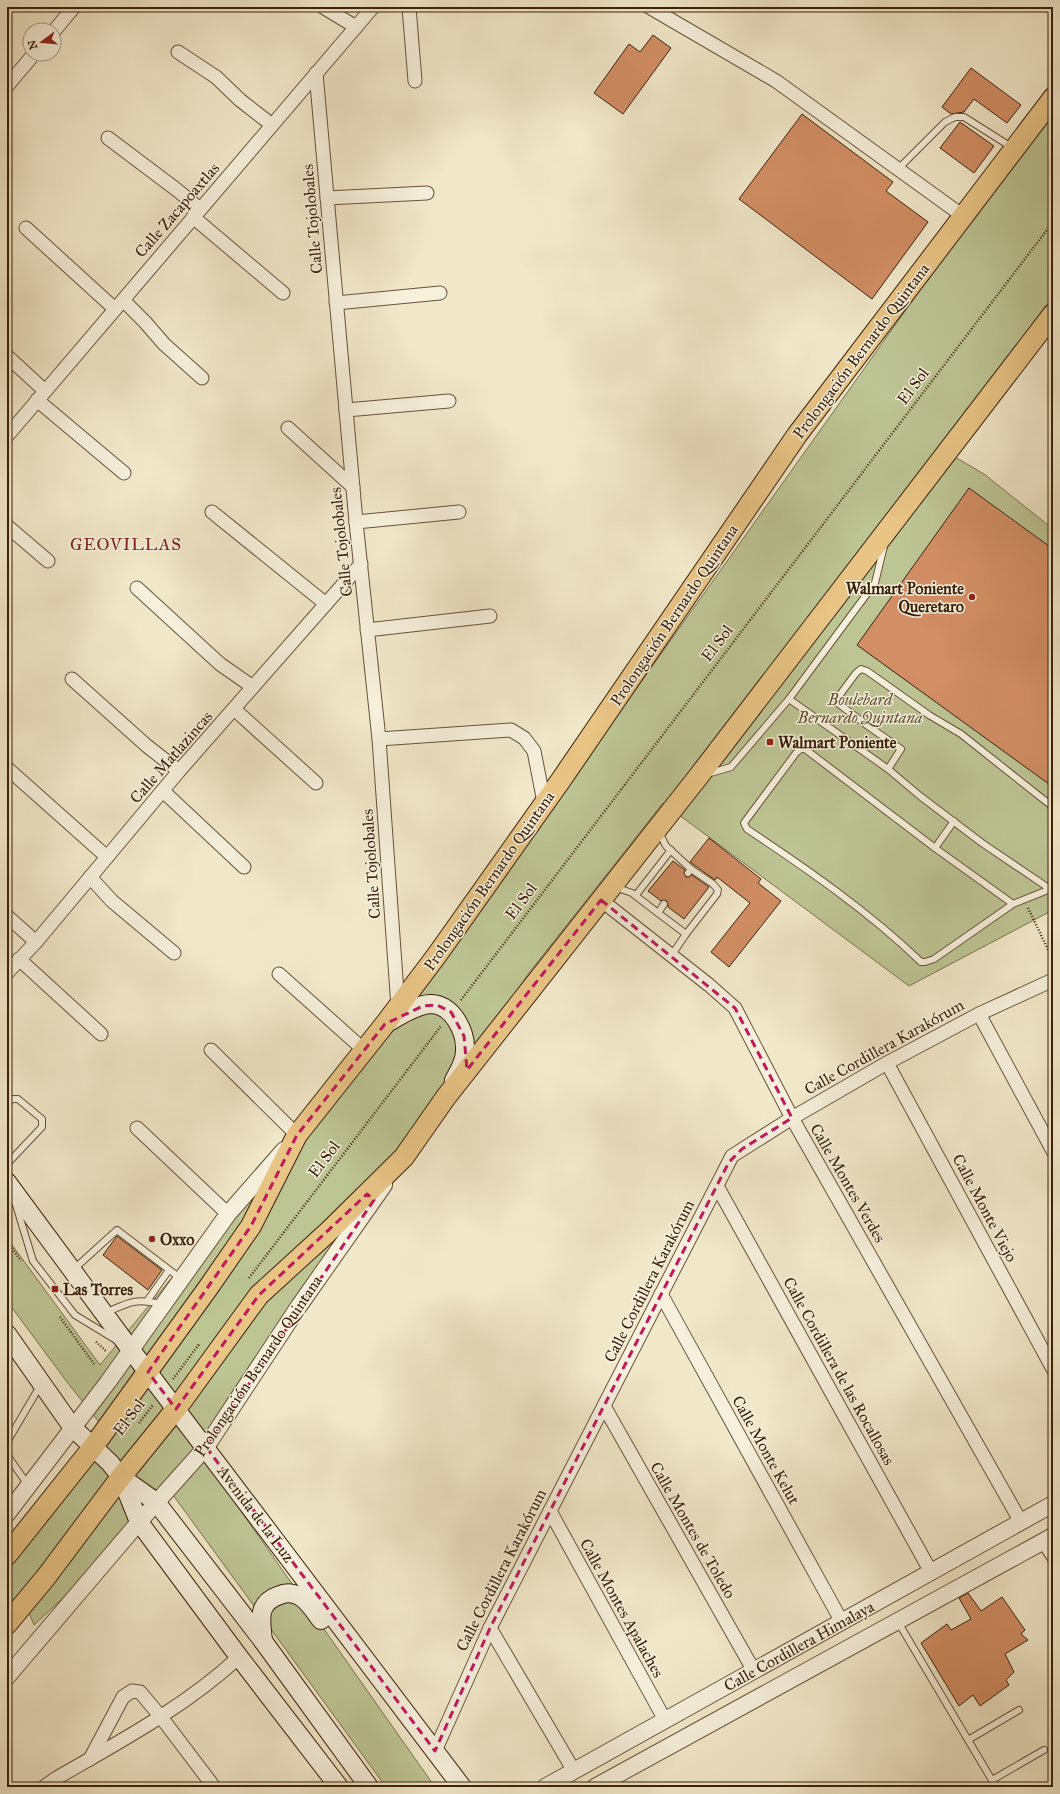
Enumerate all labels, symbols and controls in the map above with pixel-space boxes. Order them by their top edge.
north arrow [22,22,62,62]
text: N [25,38,40,51]
street label: Calle Zacapoaxtlas [131,159,223,261]
street label: Calle Tojolobales [298,163,326,275]
street label: Prolongación Bernardo Quintana [789,259,934,443]
street label: El Sol [893,363,933,408]
street label: Calle Tojolobales [326,486,356,598]
street label: Prolongación Bernardo Quintana [606,521,743,710]
district label: GEOVILLAS [70,534,182,555]
place label: Walmart Poniente Queretaro [846,579,964,617]
marker: Walmart Poniente Queretaro [967,592,977,602]
street label: El Sol [697,620,737,665]
park label: Boulebard Bernardo Quintana [797,690,923,727]
street label: Calle Matlazincas [126,707,216,807]
place label: Walmart Poniente [778,733,897,752]
marker: Walmart Poniente [765,737,775,747]
street label: Prolongación Bernardo Quintana [420,787,559,975]
street label: Calle Tojolobales [358,808,384,920]
street label: El Sol [501,878,541,923]
street label: Calle Cordillera Karakórum [801,995,968,1099]
street label: Calle Montes Verdes [806,1120,890,1246]
street label: El Sol [304,1136,344,1181]
street label: Calle Monte Viejo [949,1151,1021,1265]
street label: Calle Cordillera Karakórum [600,1196,698,1365]
place label: Oxxo [160,1230,194,1249]
marker: Oxxo [147,1234,157,1244]
street label: Prolongación Bernardo Quintana [190,1272,327,1461]
street label: Calle Cordillera de las Rocallosas [779,1274,899,1468]
place label: Las Torres [63,1280,133,1299]
marker: Las Torres [50,1284,60,1294]
street label: Calle Monte Kelut [728,1392,804,1508]
street label: El Sol [109,1394,149,1439]
street label: Calle Montes de Toledo [646,1459,740,1601]
street label: Avenida de la Luz [213,1461,299,1566]
street label: Calle Cordillera Karakórum [452,1485,550,1654]
street label: Calle Montes Apalaches [576,1535,668,1681]
street label: Calle Cordillera Himalaya [721,1597,878,1695]

